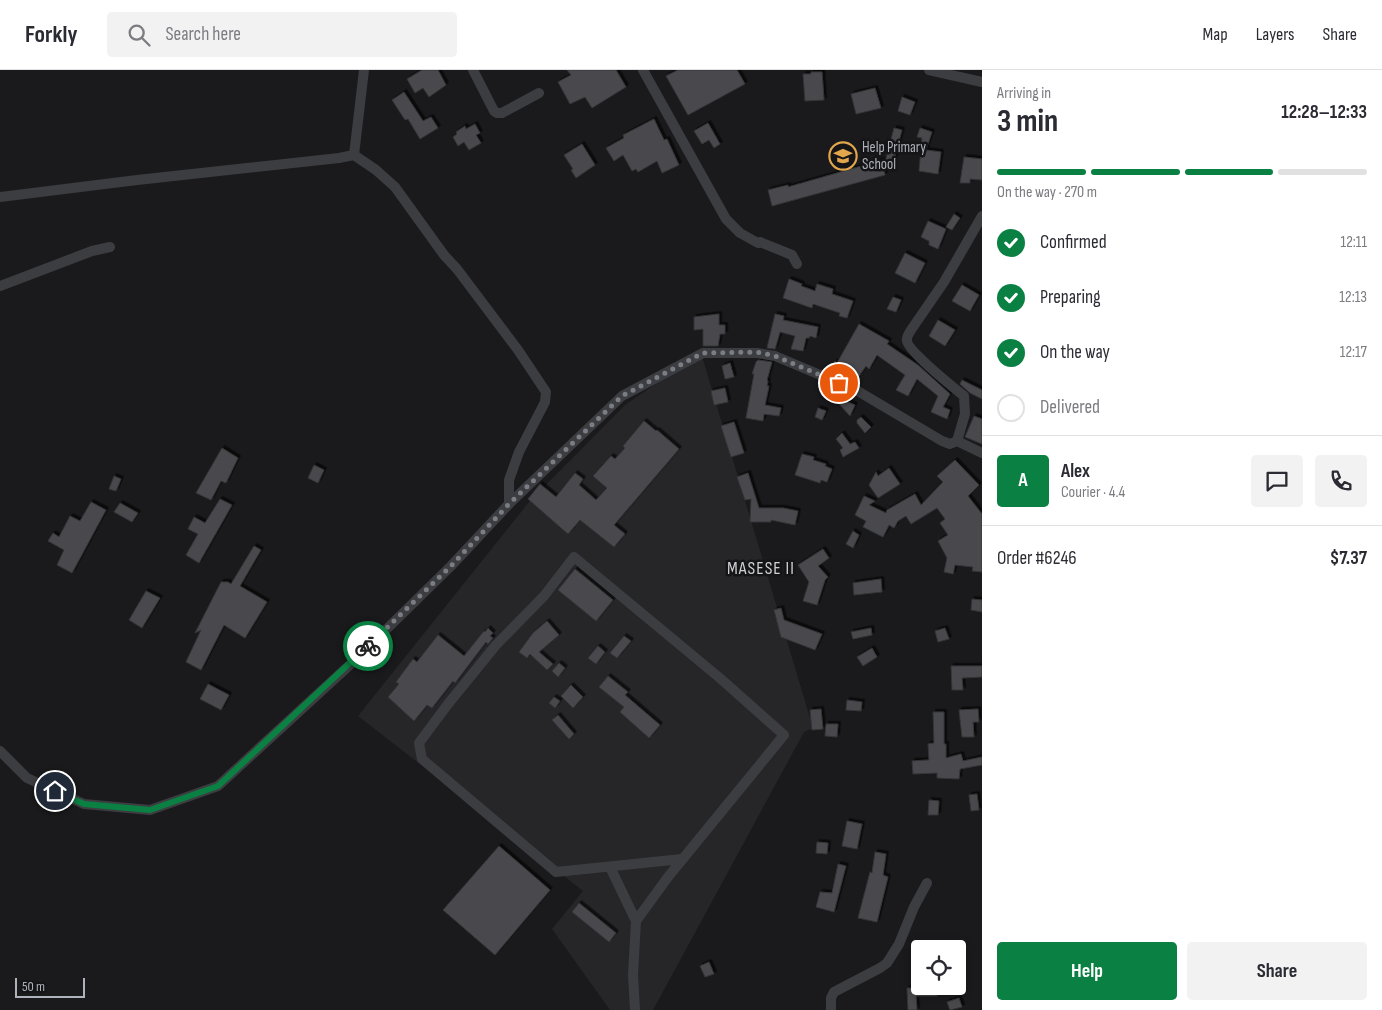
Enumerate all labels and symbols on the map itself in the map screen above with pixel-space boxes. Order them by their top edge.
place label: Help Primary School [862,138,926,174]
school or university icon: Help Primary School [828,141,858,171]
pin [818,362,860,404]
district label: MASESE II [727,558,795,579]
courier [343,621,393,671]
pin [34,770,76,812]
scale bar [15,975,85,998]

